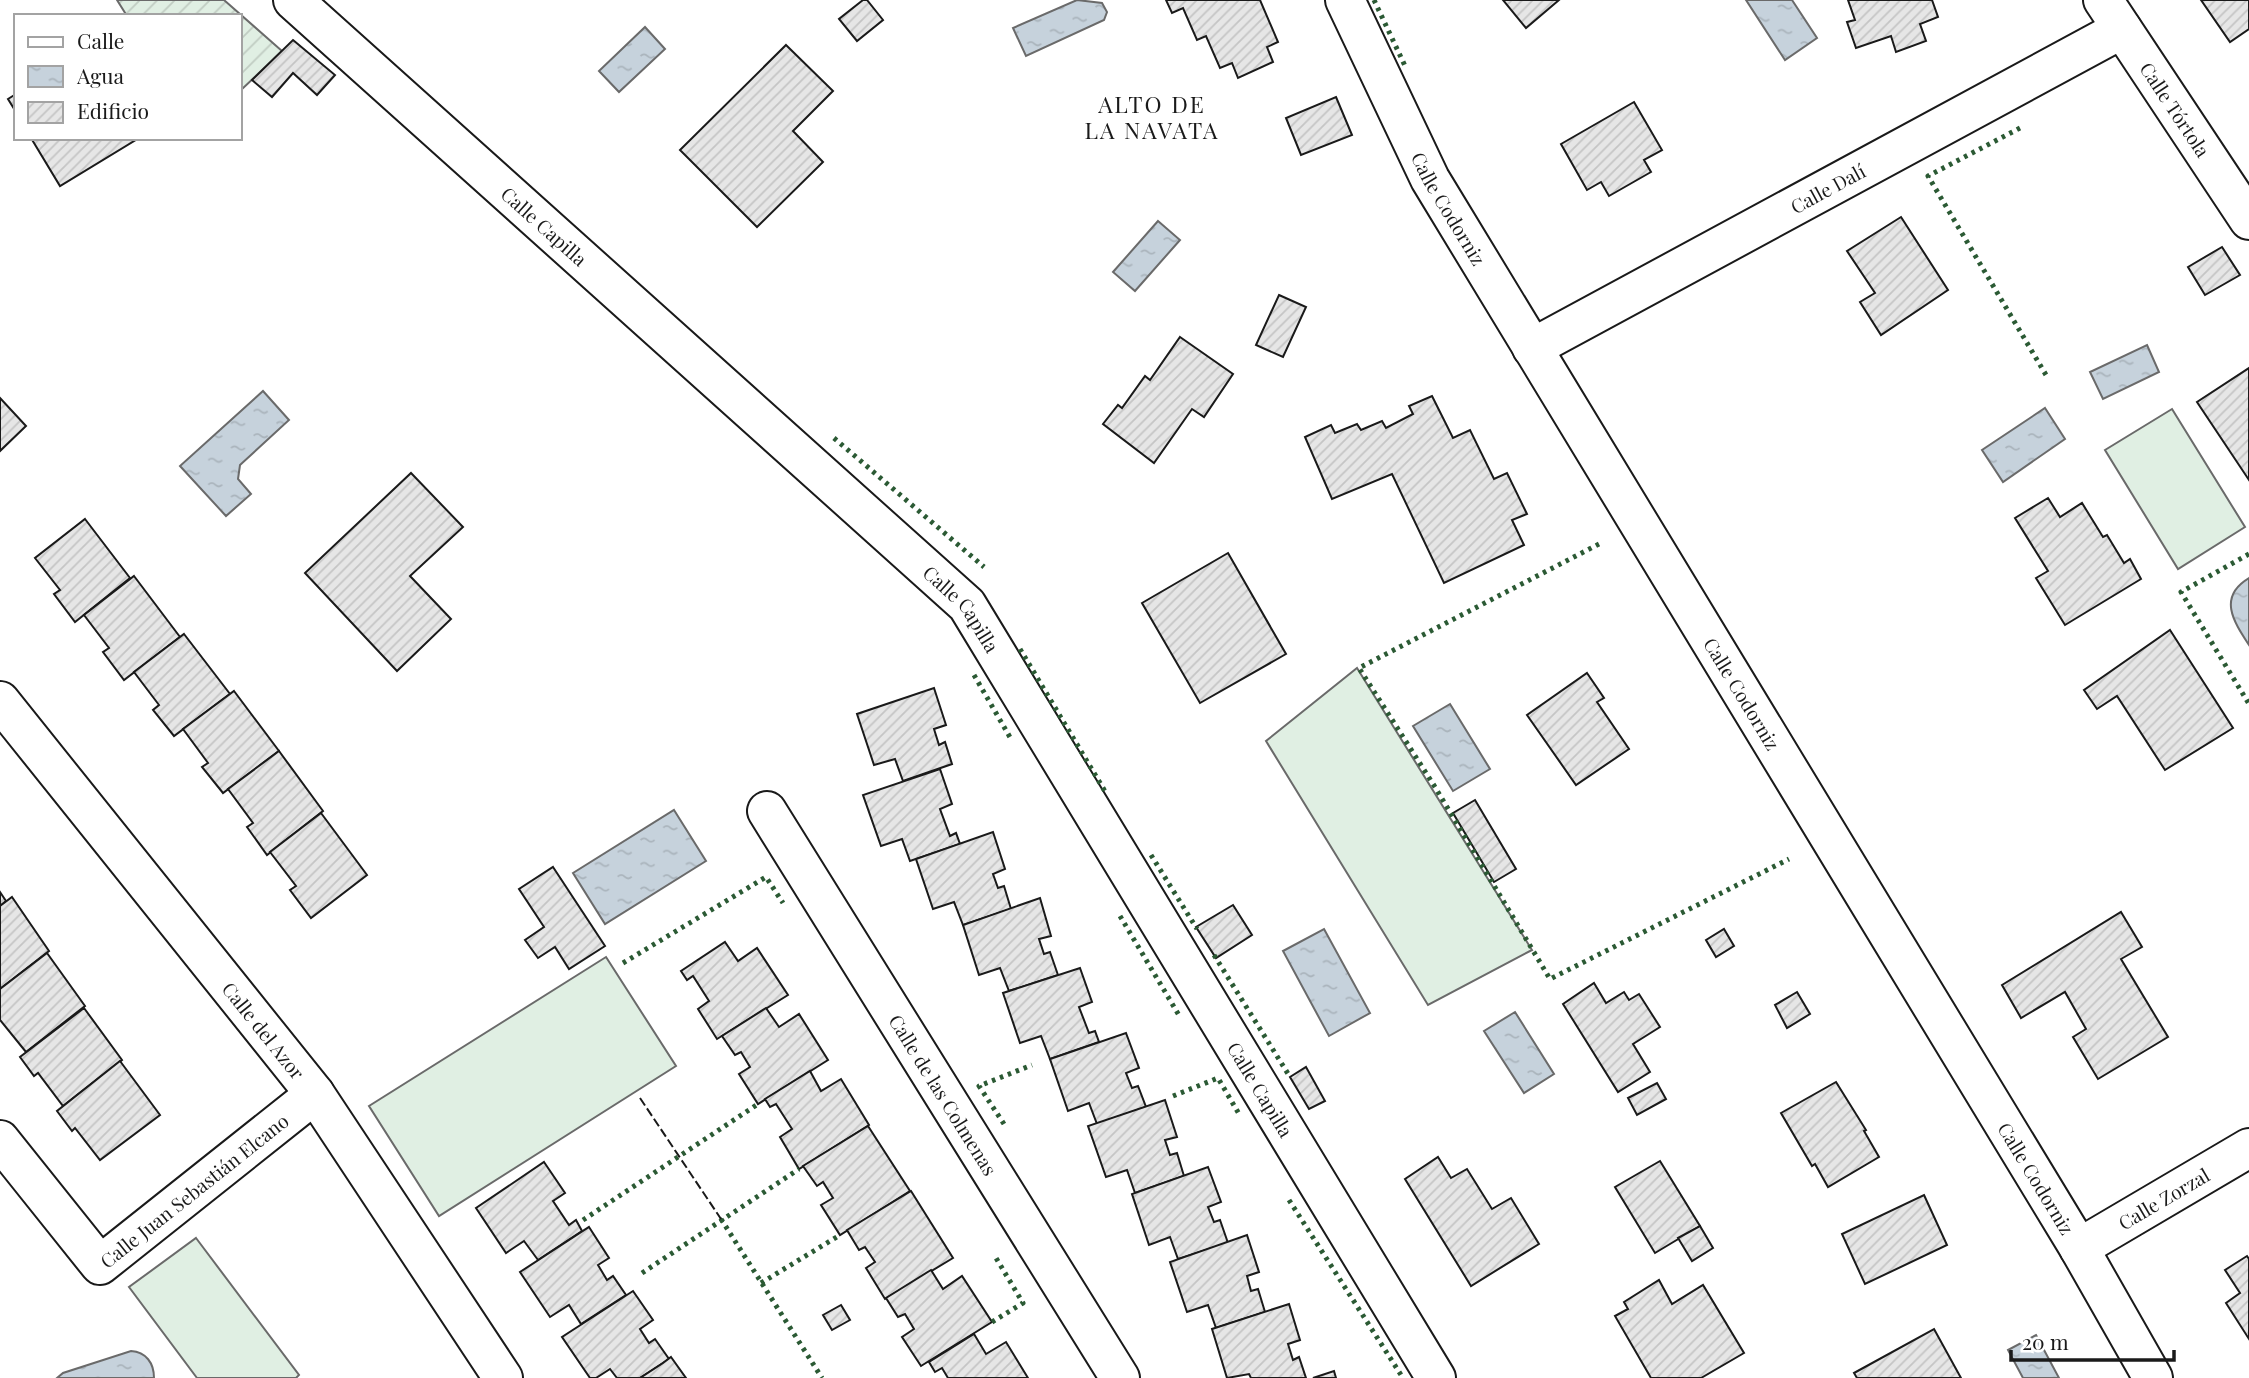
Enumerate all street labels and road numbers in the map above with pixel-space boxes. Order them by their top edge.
street label: Calle Tórtola [2134,57,2217,162]
street label: Calle Codorniz [1406,148,1492,270]
street label: Calle Dalí [1785,157,1870,219]
street label: Calle Capilla [496,180,593,272]
street label: Calle Capilla [918,559,1006,657]
street label: Calle Codorniz [1698,632,1786,754]
street label: Calle del Azor [217,976,311,1085]
street label: Calle de las Colmenas [884,1009,1003,1180]
street label: Calle Capilla [1222,1037,1300,1142]
street label: Calle Juan Sebastián Elcano [94,1107,293,1273]
street label: Calle Codorniz [1993,1117,2081,1239]
street label: Calle Zorzal [2113,1161,2214,1235]

